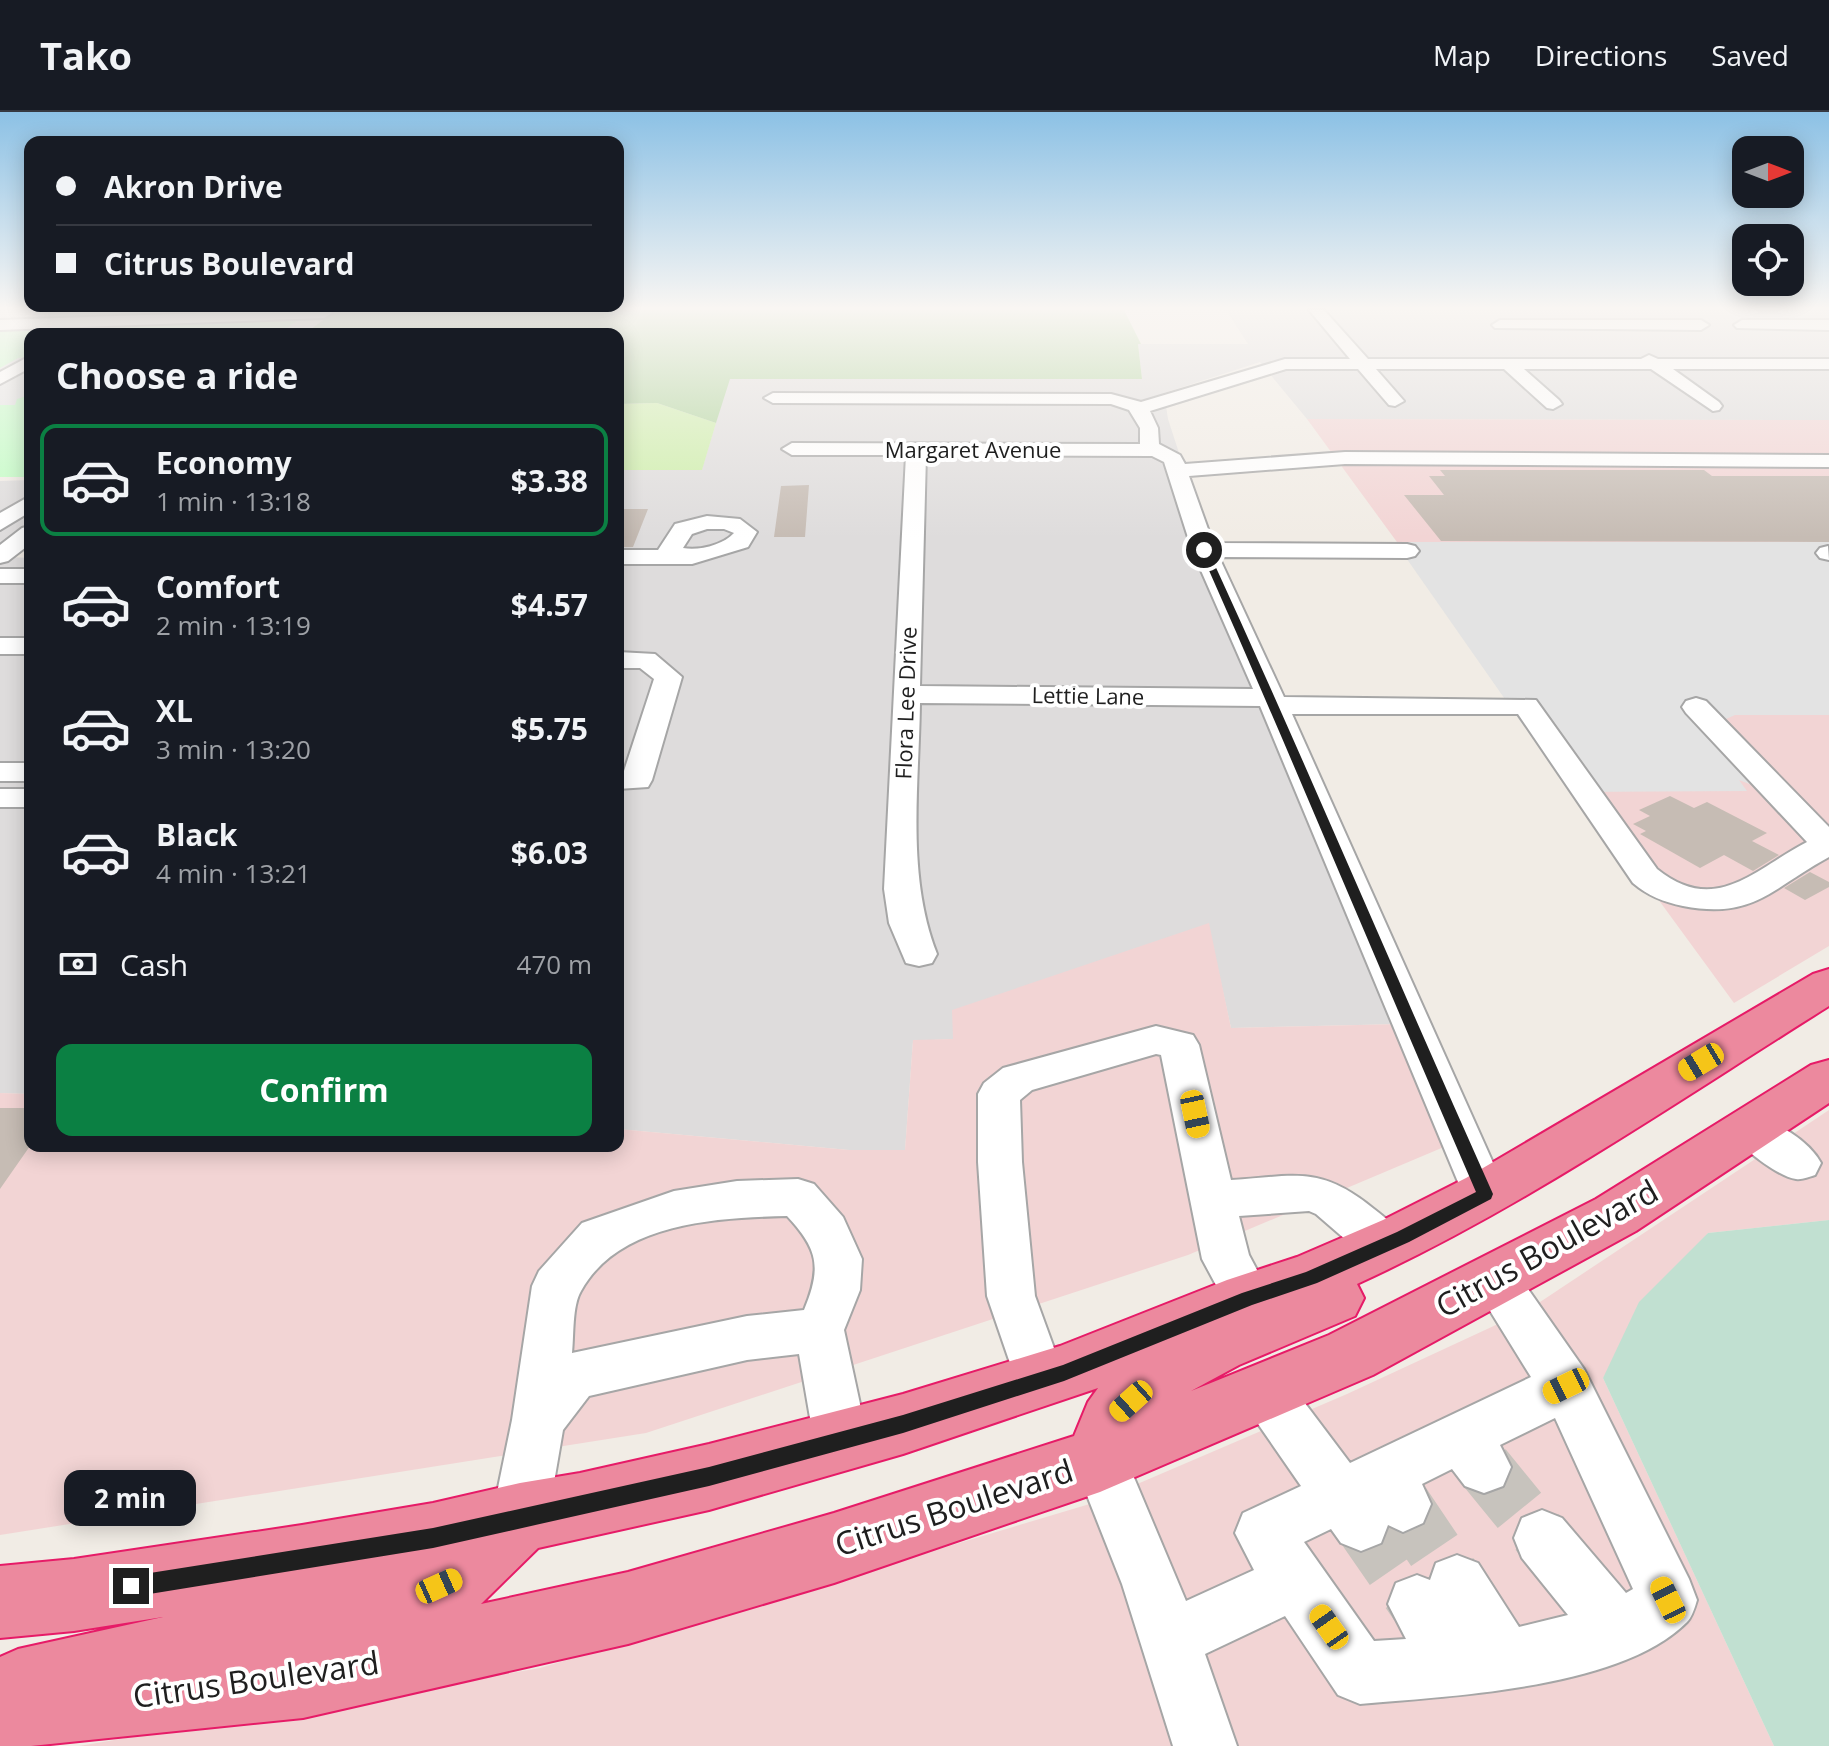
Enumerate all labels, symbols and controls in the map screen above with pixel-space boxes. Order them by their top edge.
text: Tako [40,29,132,81]
text: Map [1433,36,1491,74]
text: Directions [1535,36,1667,74]
text: Saved [1711,36,1789,74]
north arrow [1732,136,1804,208]
map controls [1732,136,1804,296]
text: Akron Drive [104,166,283,207]
button: locate [1732,224,1804,296]
text: Citrus Boulevard [104,243,354,284]
text: Choose a ride [56,351,298,400]
street label: Margaret Avenue [885,434,1061,464]
text: Economy [156,442,292,483]
icon: car [60,444,132,516]
text: $3.38 [511,460,588,501]
text: 1 min · 13:18 [156,483,311,519]
route start [1186,532,1222,568]
text: Comfort [156,566,280,607]
icon: car [60,568,132,640]
text: $4.57 [511,584,588,625]
text: 2 min · 13:19 [156,607,311,643]
street label: Flora Lee Drive [887,626,923,780]
street label: Lettie Lane [1031,679,1145,711]
text: XL [156,690,193,731]
icon: car [60,692,132,764]
text: $5.75 [511,708,588,749]
text: 3 min · 13:20 [156,731,311,767]
text: Black [156,814,237,855]
icon: car [60,816,132,888]
text: $6.03 [511,832,588,873]
text: 4 min · 13:21 [156,855,311,891]
icon: cash [56,942,100,986]
text: Cash [120,944,188,985]
text: 470 m [517,946,592,982]
car [1674,1039,1728,1085]
button: Confirm [56,1044,592,1136]
car [1178,1088,1212,1140]
street label: Citrus Boulevard [1427,1169,1665,1327]
car [1539,1365,1593,1407]
car [1105,1376,1157,1426]
street label: Citrus Boulevard [829,1448,1078,1565]
callout: 2 min [65,1470,197,1526]
text: 2 min [94,1480,166,1516]
car [412,1565,466,1607]
route end [113,1568,149,1604]
car [1647,1573,1689,1627]
car [1305,1600,1353,1654]
street label: Citrus Boulevard [130,1640,382,1717]

